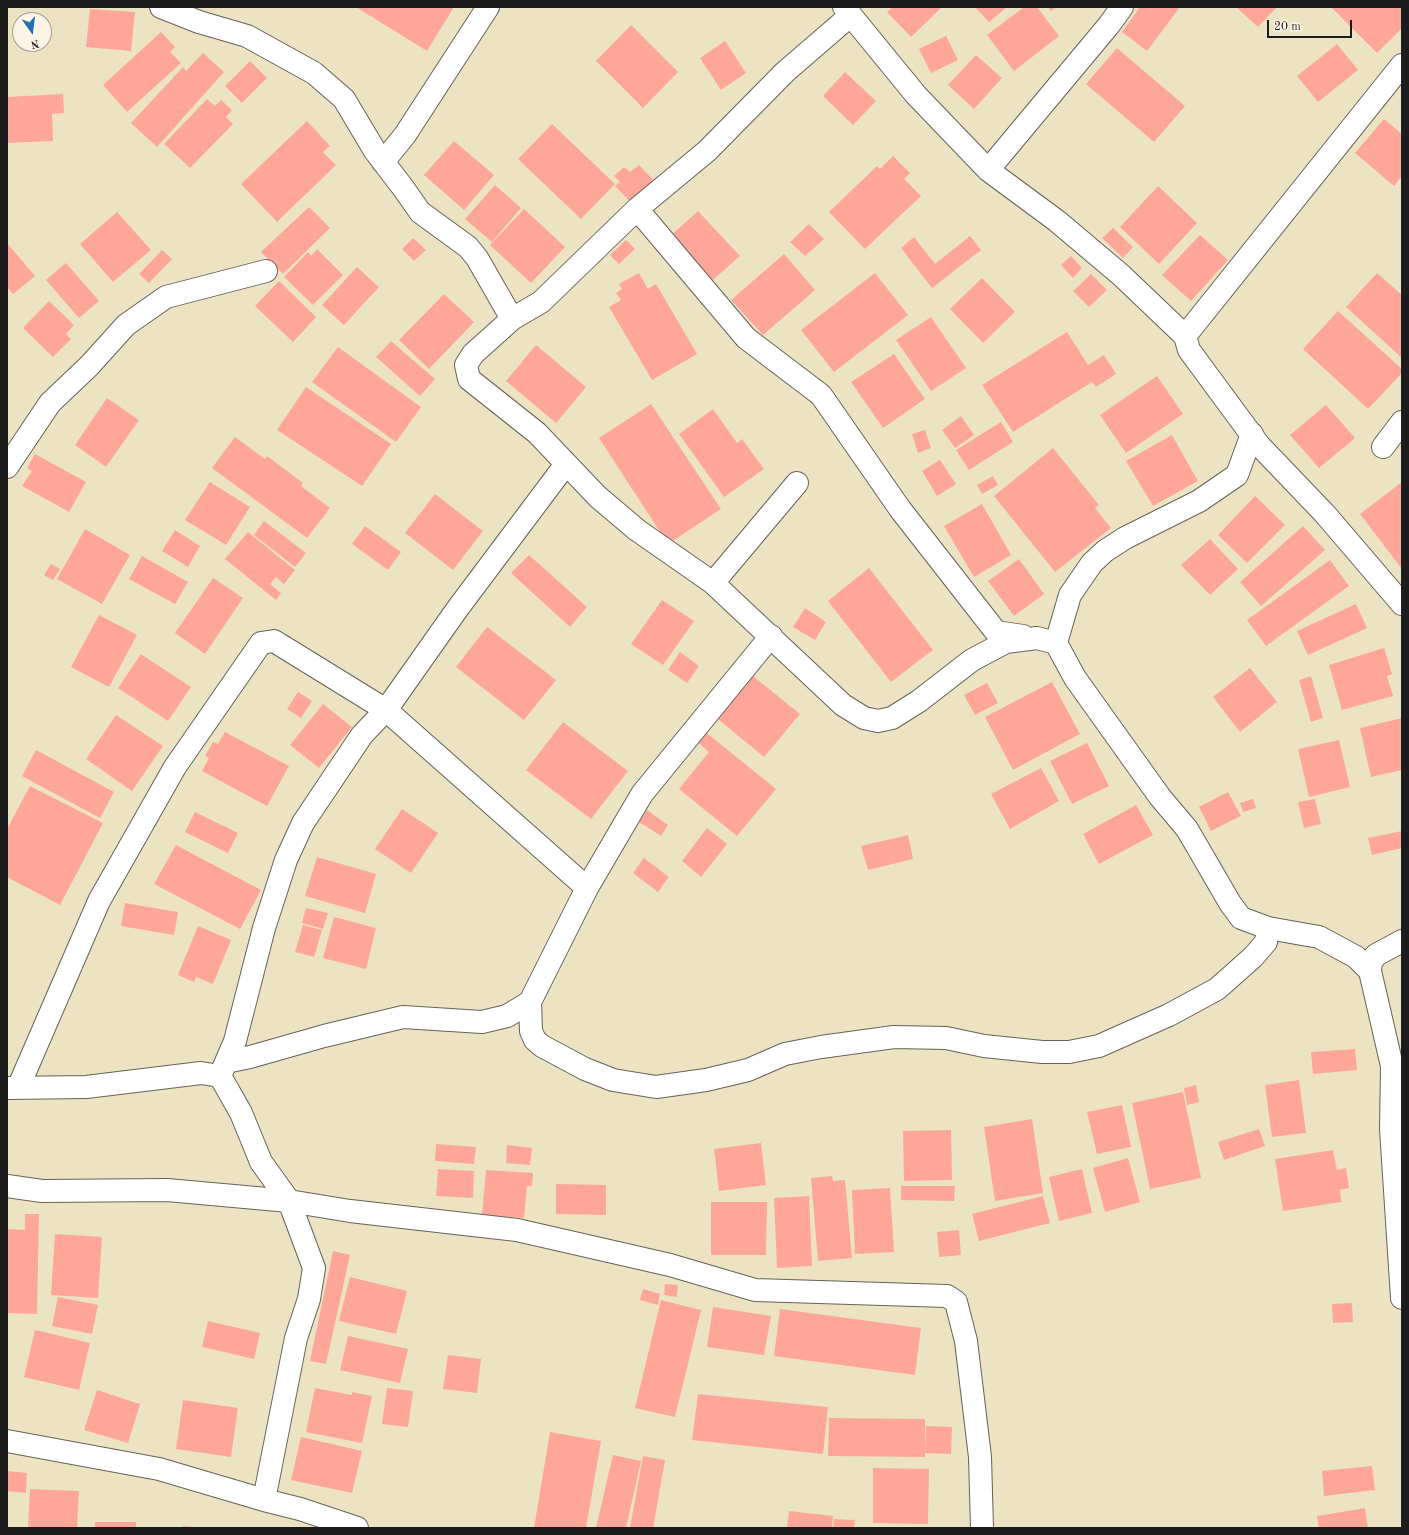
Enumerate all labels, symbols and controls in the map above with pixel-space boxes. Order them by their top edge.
north arrow [12,12,52,52]
scale bar [1269,12,1354,38]
text: 20 m [1274,21,1301,33]
text: N [29,37,40,50]

